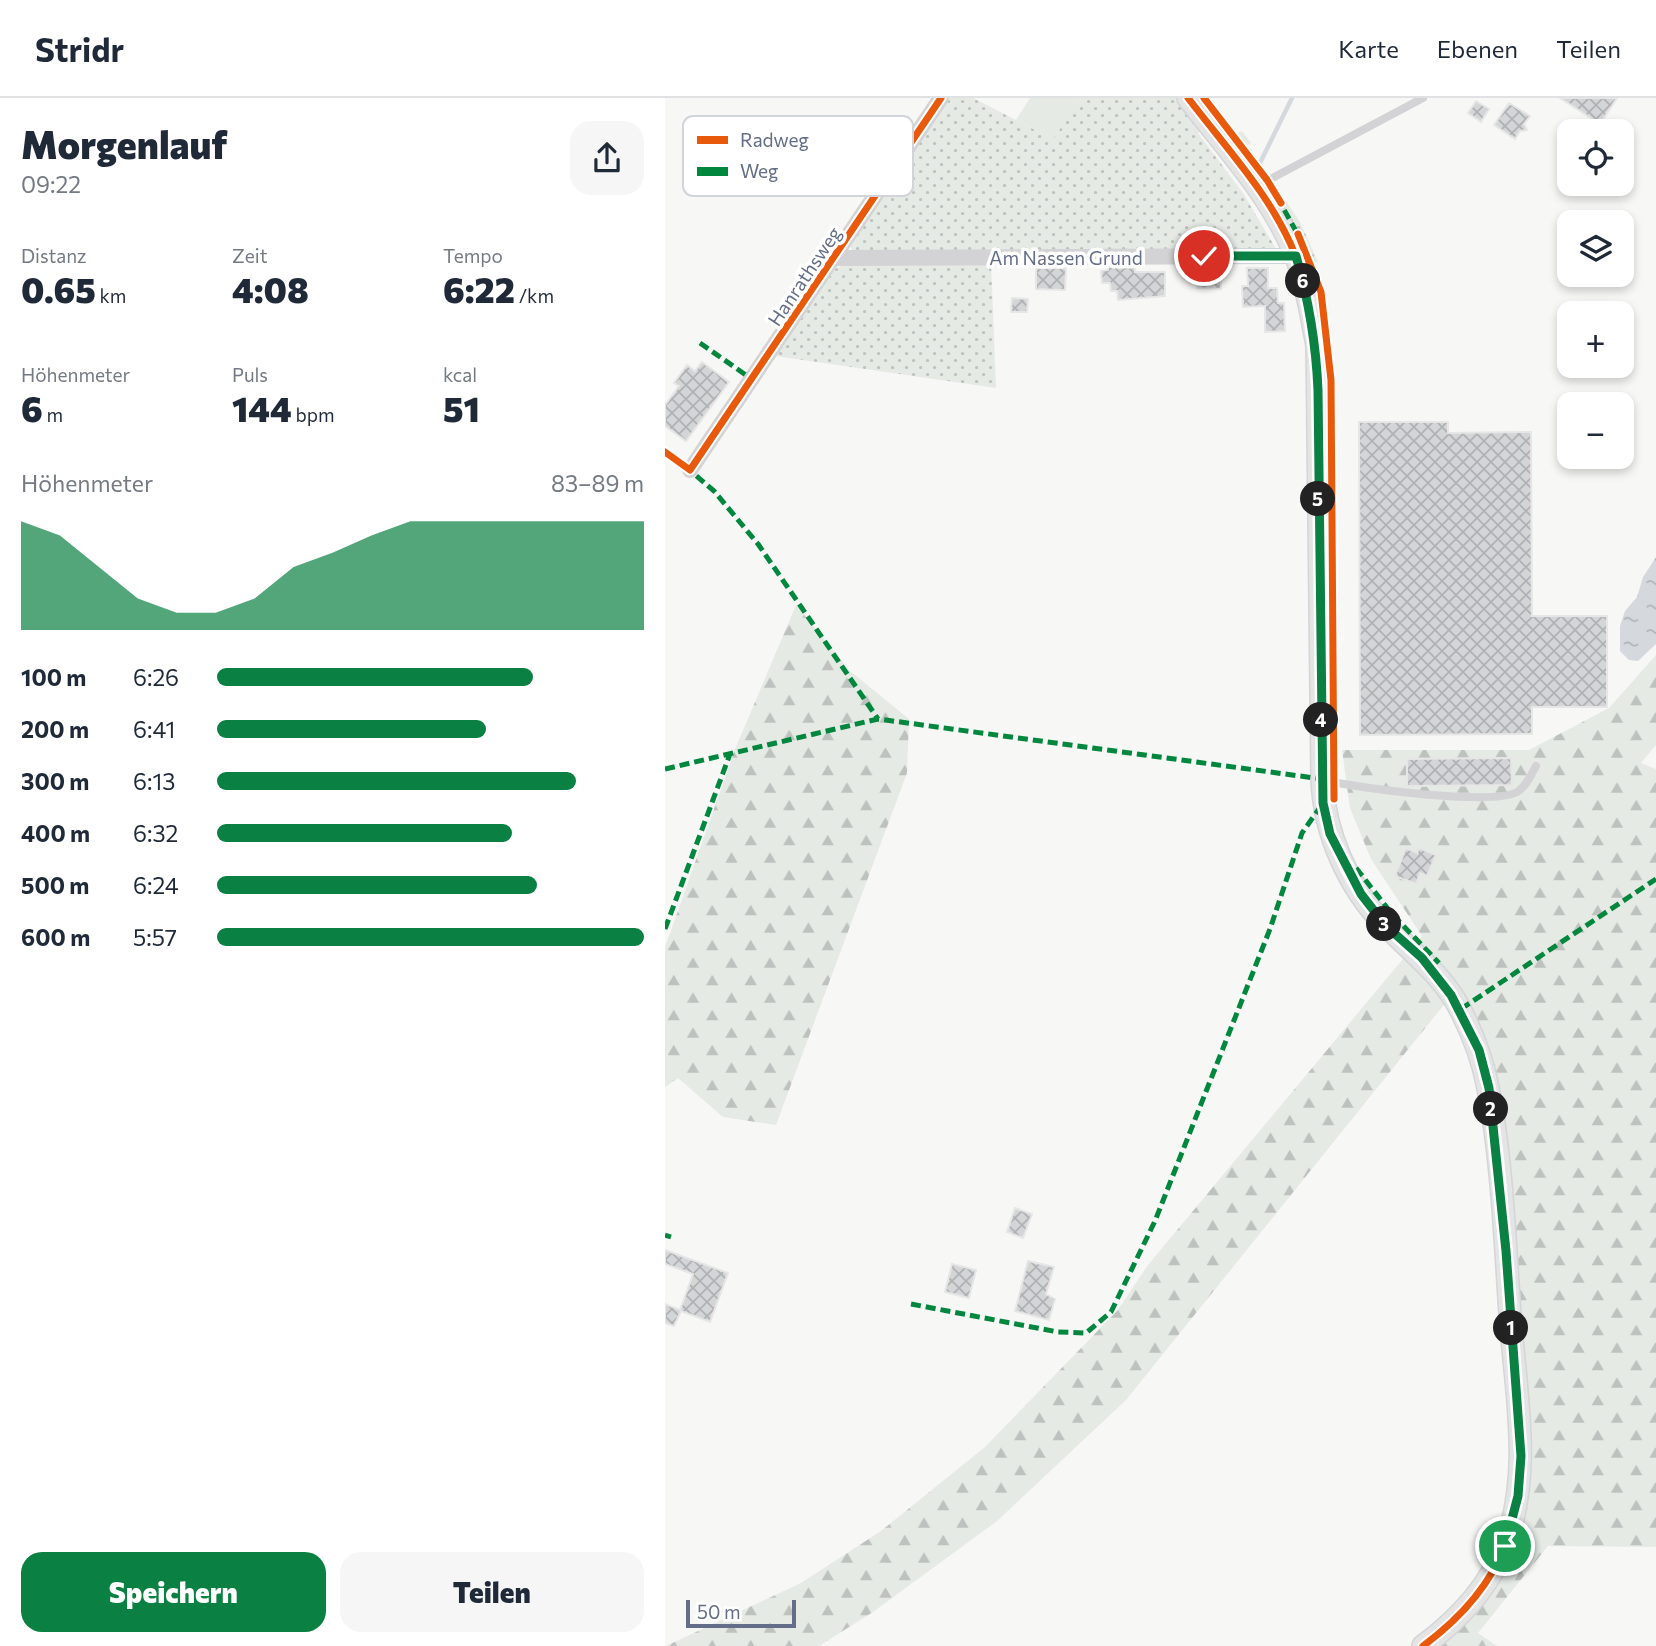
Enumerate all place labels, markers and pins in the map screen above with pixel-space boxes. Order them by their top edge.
pin [1174,226,1234,286]
pin: 6 [1285,264,1321,298]
pin: 5 [1301,482,1335,516]
pin: 4 [1303,702,1339,738]
pin: 3 [1367,906,1401,942]
pin: 2 [1473,1091,1509,1126]
pin: 1 [1493,1310,1529,1346]
pin [1475,1516,1535,1576]

